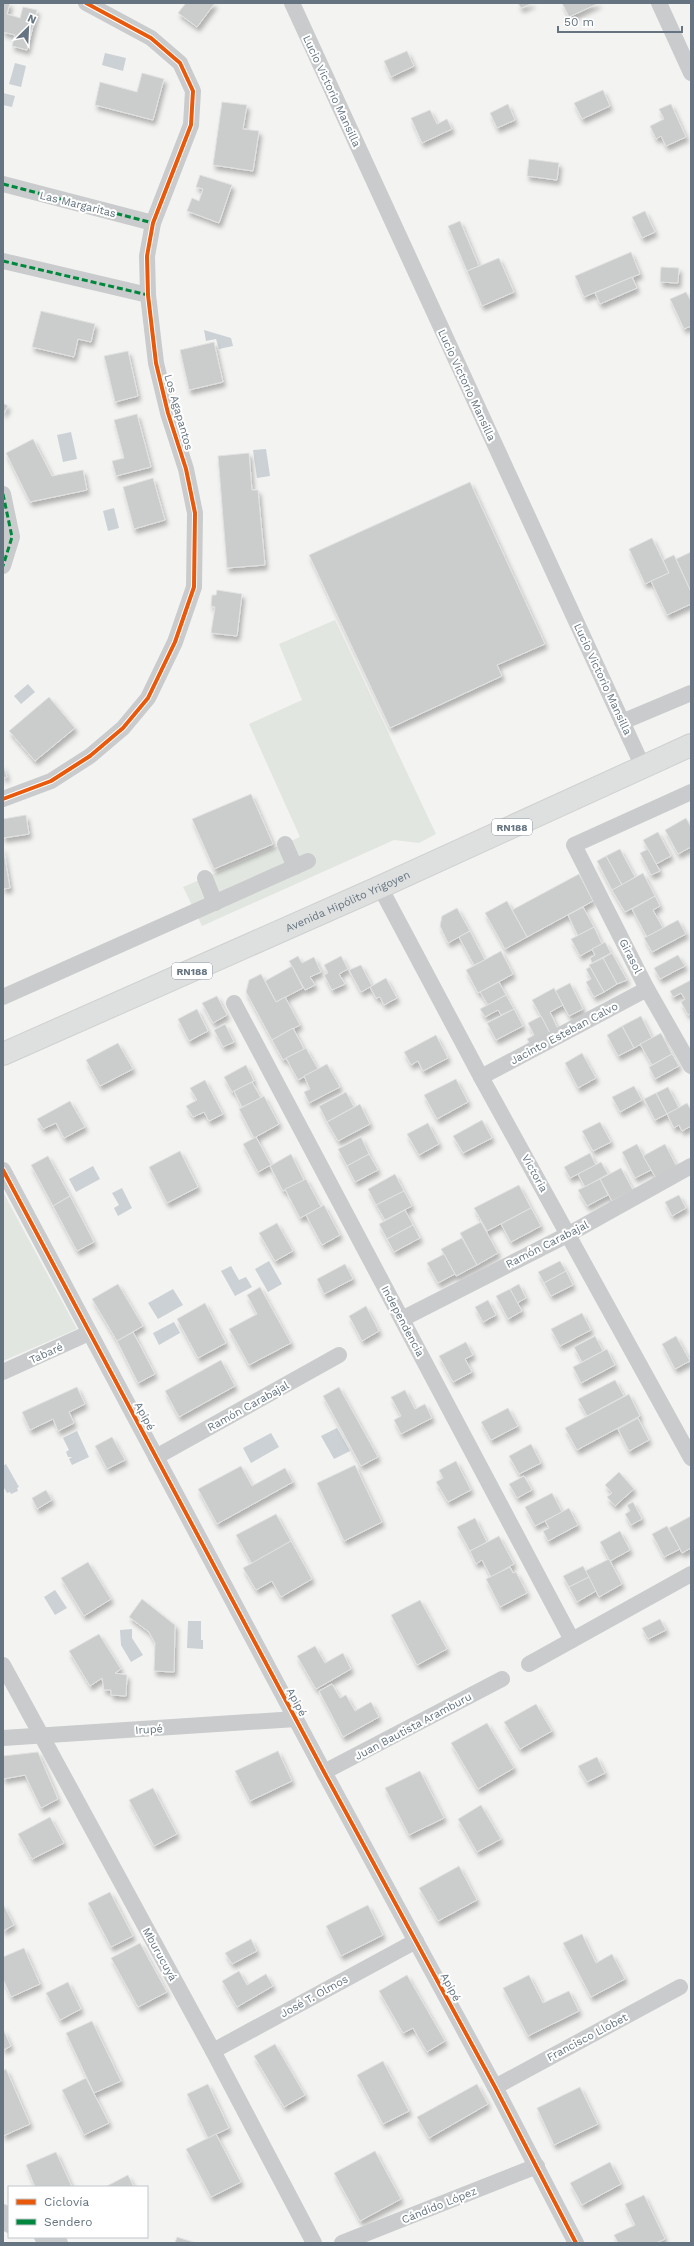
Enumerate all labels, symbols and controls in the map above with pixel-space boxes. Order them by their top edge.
north arrow [8,8,48,48]
scale bar [558,8,682,34]
text: N [25,12,38,27]
text: 50 m [564,15,594,29]
street label: Lucio Victorio Mansilla [300,33,363,149]
street label: Las Margaritas [38,189,118,220]
street label: Lucio Victorio Mansilla [435,327,498,443]
street label: Los Agapantos [161,373,196,452]
street label: Lucio Victorio Mansilla [571,621,634,737]
road number: RN188 [492,819,532,835]
street label: Avenida Hipólito Yrigoyen [284,868,412,935]
street label: Girasol [616,937,645,976]
road number: RN188 [172,963,212,979]
street label: Jacinto Esteban Calvo [508,1000,620,1067]
street label: Victoria [519,1152,550,1194]
street label: Ramón Carabajal [504,1218,591,1271]
street label: Independencia [378,1283,427,1359]
street label: Tabaré [27,1340,65,1367]
street label: Ramón Carabajal [205,1378,292,1434]
street label: Apipé [132,1400,157,1433]
street label: Apipé [284,1686,309,1719]
street label: Juan Bautista Aramburu [353,1690,474,1763]
street label: Irupé [135,1722,163,1737]
street label: Mburucuyá [140,1925,180,1983]
street label: Apipé [438,1971,463,2004]
street label: José T. Olmos [278,1972,350,2020]
street label: Francisco Llobet [545,2011,630,2064]
street label: Cándido López [400,2184,479,2226]
legend [8,2186,148,2238]
text: Ciclovía [44,2195,89,2209]
text: Sendero [44,2215,92,2229]

